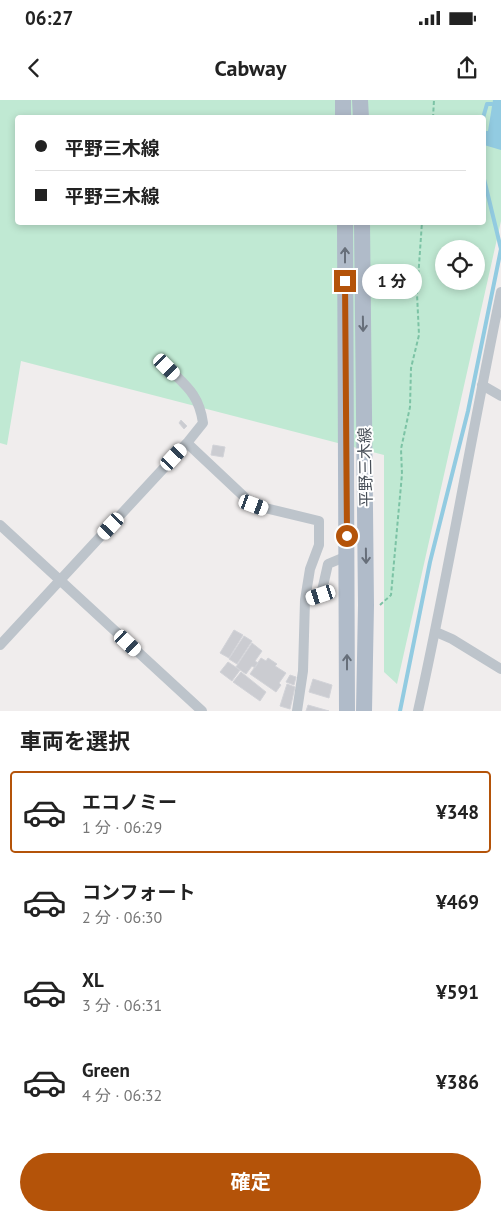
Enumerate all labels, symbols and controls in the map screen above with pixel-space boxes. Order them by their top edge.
text: 06:27 [25,6,73,30]
icon: back [20,54,48,82]
text: Cabway [215,54,286,82]
icon: share [453,54,481,82]
text: 平野三木線 [65,136,160,160]
text: 平野三木線 [65,184,160,208]
map controls [435,240,485,290]
button: locate [435,240,485,290]
one-way arrow [340,247,350,264]
callout: 1 分 [362,264,422,298]
route end [334,270,356,292]
text: 1 分 [377,271,407,291]
one-way arrow [358,315,368,331]
car [151,351,182,383]
street label: 平野三木線 [354,427,376,507]
car [158,441,189,473]
car [237,493,270,517]
car [95,510,126,542]
route start [336,525,358,547]
one-way arrow [361,548,371,564]
car [304,583,337,607]
car [111,627,144,659]
one-way arrow [342,655,352,671]
text: 車両を選択 [20,727,130,755]
icon: car [22,790,67,835]
text: エコノミー [82,790,177,814]
text: ¥348 [436,800,479,824]
text: 1 分 · 06:29 [82,817,162,837]
icon: car [22,880,67,925]
text: コンフォート [82,880,195,904]
text: ¥469 [436,890,479,914]
text: 2 分 · 06:30 [82,907,162,927]
text: XL [82,968,104,992]
icon: car [22,970,67,1015]
text: ¥591 [436,980,479,1004]
text: 3 分 · 06:31 [82,995,162,1015]
text: Green [82,1058,130,1082]
icon: car [22,1060,67,1105]
text: ¥386 [436,1070,479,1094]
text: 4 分 · 06:32 [82,1085,162,1105]
button: 確定 [20,1153,481,1211]

